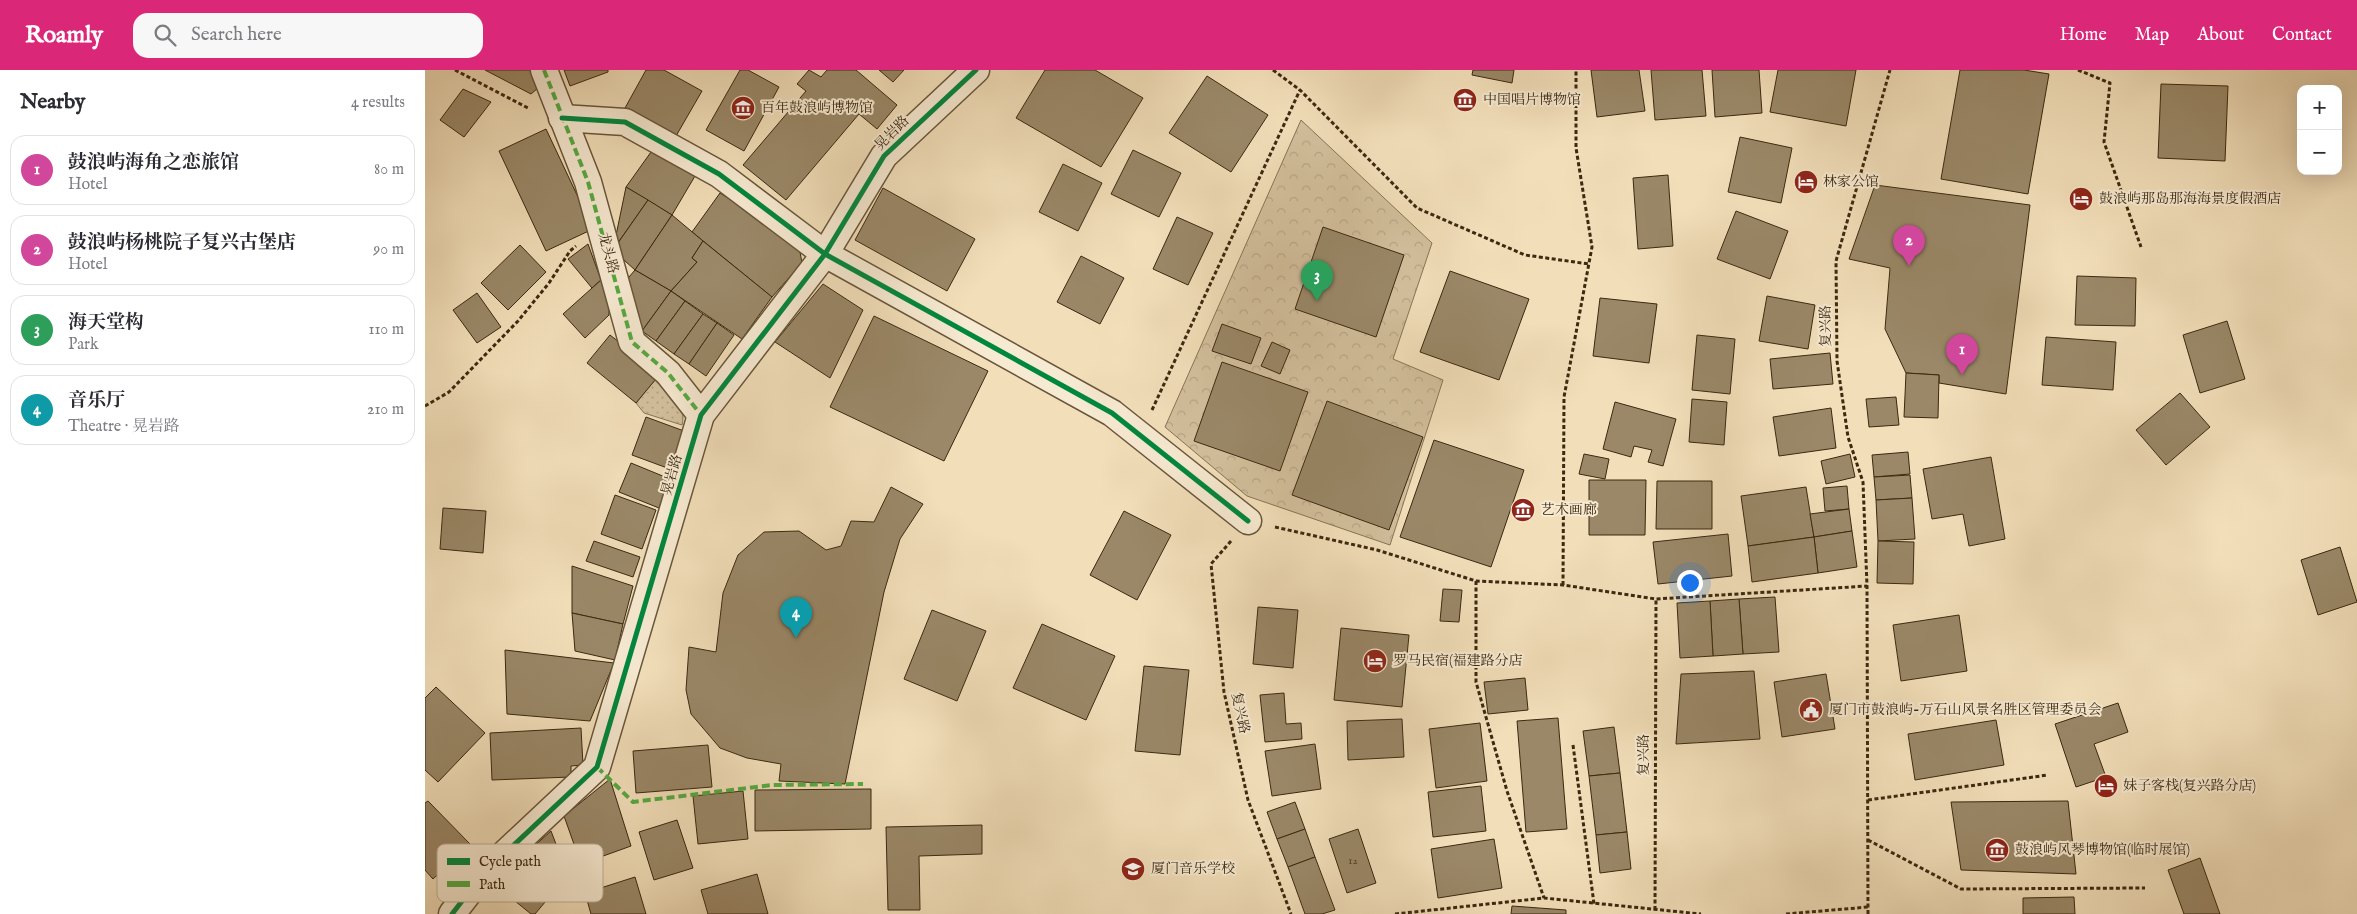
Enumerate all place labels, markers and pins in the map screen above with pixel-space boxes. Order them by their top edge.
museum icon: 中国唱片博物馆 [1452,87,1478,113]
place label: 中国唱片博物馆 [1483,91,1581,109]
museum icon: 百年鼓浪屿博物馆 [730,95,756,121]
place label: 百年鼓浪屿博物馆 [761,99,873,117]
hotel icon: 林家公馆 [1793,169,1819,195]
place label: 林家公馆 [1823,173,1879,191]
hotel icon: 鼓浪屿那岛那海海景度假酒店 [2068,186,2094,212]
place label: 鼓浪屿那岛那海海景度假酒店 [2099,190,2281,208]
pin: 2 [1893,225,1925,266]
pin: 3 [1301,260,1333,301]
pin: 1 [1946,334,1978,375]
museum icon: 艺术画廊 [1510,497,1536,523]
place label: 艺术画廊 [1541,501,1597,519]
pin: 4 [780,597,812,638]
hotel icon: 罗马民宿(福建路分店 [1362,648,1388,674]
place label: 罗马民宿(福建路分店 [1393,652,1523,670]
public building icon: 厦门市鼓浪屿-万石山风景名胜区管理委员会 [1798,697,1824,723]
place label: 厦门市鼓浪屿-万石山风景名胜区管理委员会 [1829,701,2102,719]
hotel icon: 妹子客栈(复兴路分店) [2093,773,2119,799]
place label: 妹子客栈(复兴路分店) [2123,777,2256,795]
museum icon: 鼓浪屿风琴博物馆(临时展馆) [1984,837,2010,863]
place label: 鼓浪屿风琴博物馆(临时展馆) [2015,841,2190,859]
school or university icon: 厦门音乐学校 [1120,856,1146,882]
place label: 厦门音乐学校 [1151,860,1235,878]

